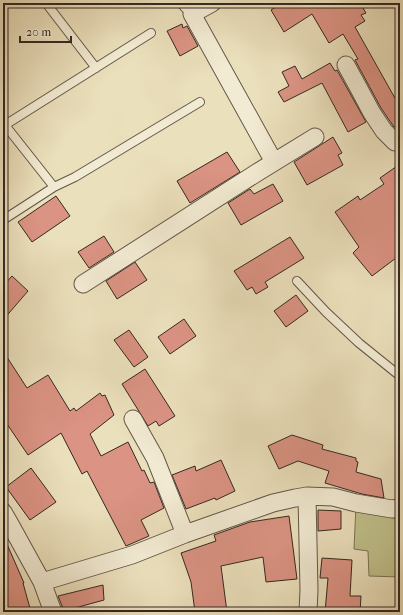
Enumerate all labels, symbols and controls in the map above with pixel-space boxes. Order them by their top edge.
scale bar [20,18,71,44]
text: 20 m [26,25,51,39]

